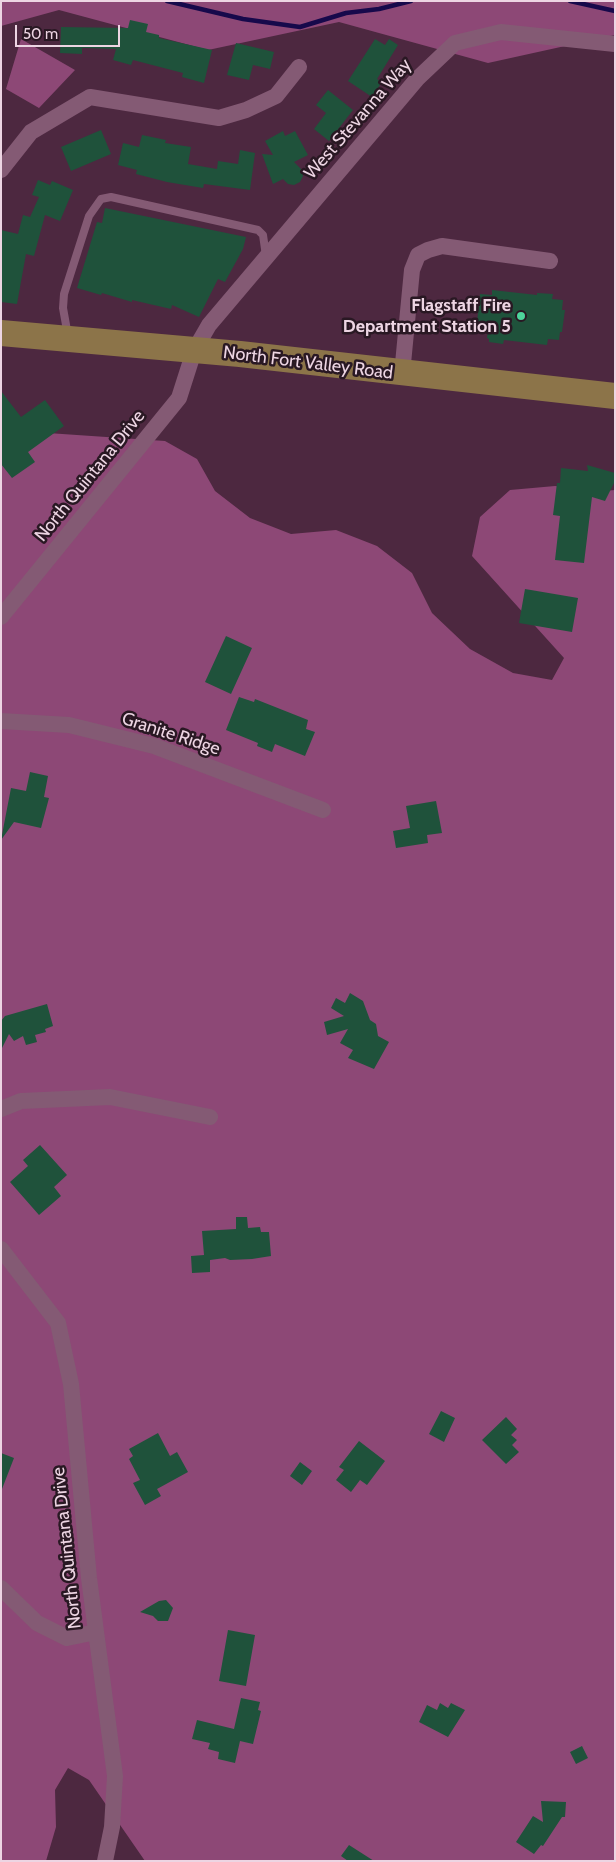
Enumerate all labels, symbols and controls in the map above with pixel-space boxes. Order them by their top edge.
scale bar [18,15,122,47]
text: 50 m [23,25,58,43]
street label: West Stevanna Way [300,54,416,184]
place label: Flagstaff Fire Department Station 5 [343,295,511,338]
marker: Flagstaff Fire Department Station 5 [515,310,527,322]
street label: North Fort Valley Road [222,342,394,384]
street label: North Quintana Drive [30,406,150,546]
street label: Granite Ridge [119,708,223,760]
street label: North Quintana Drive [48,1466,86,1630]

